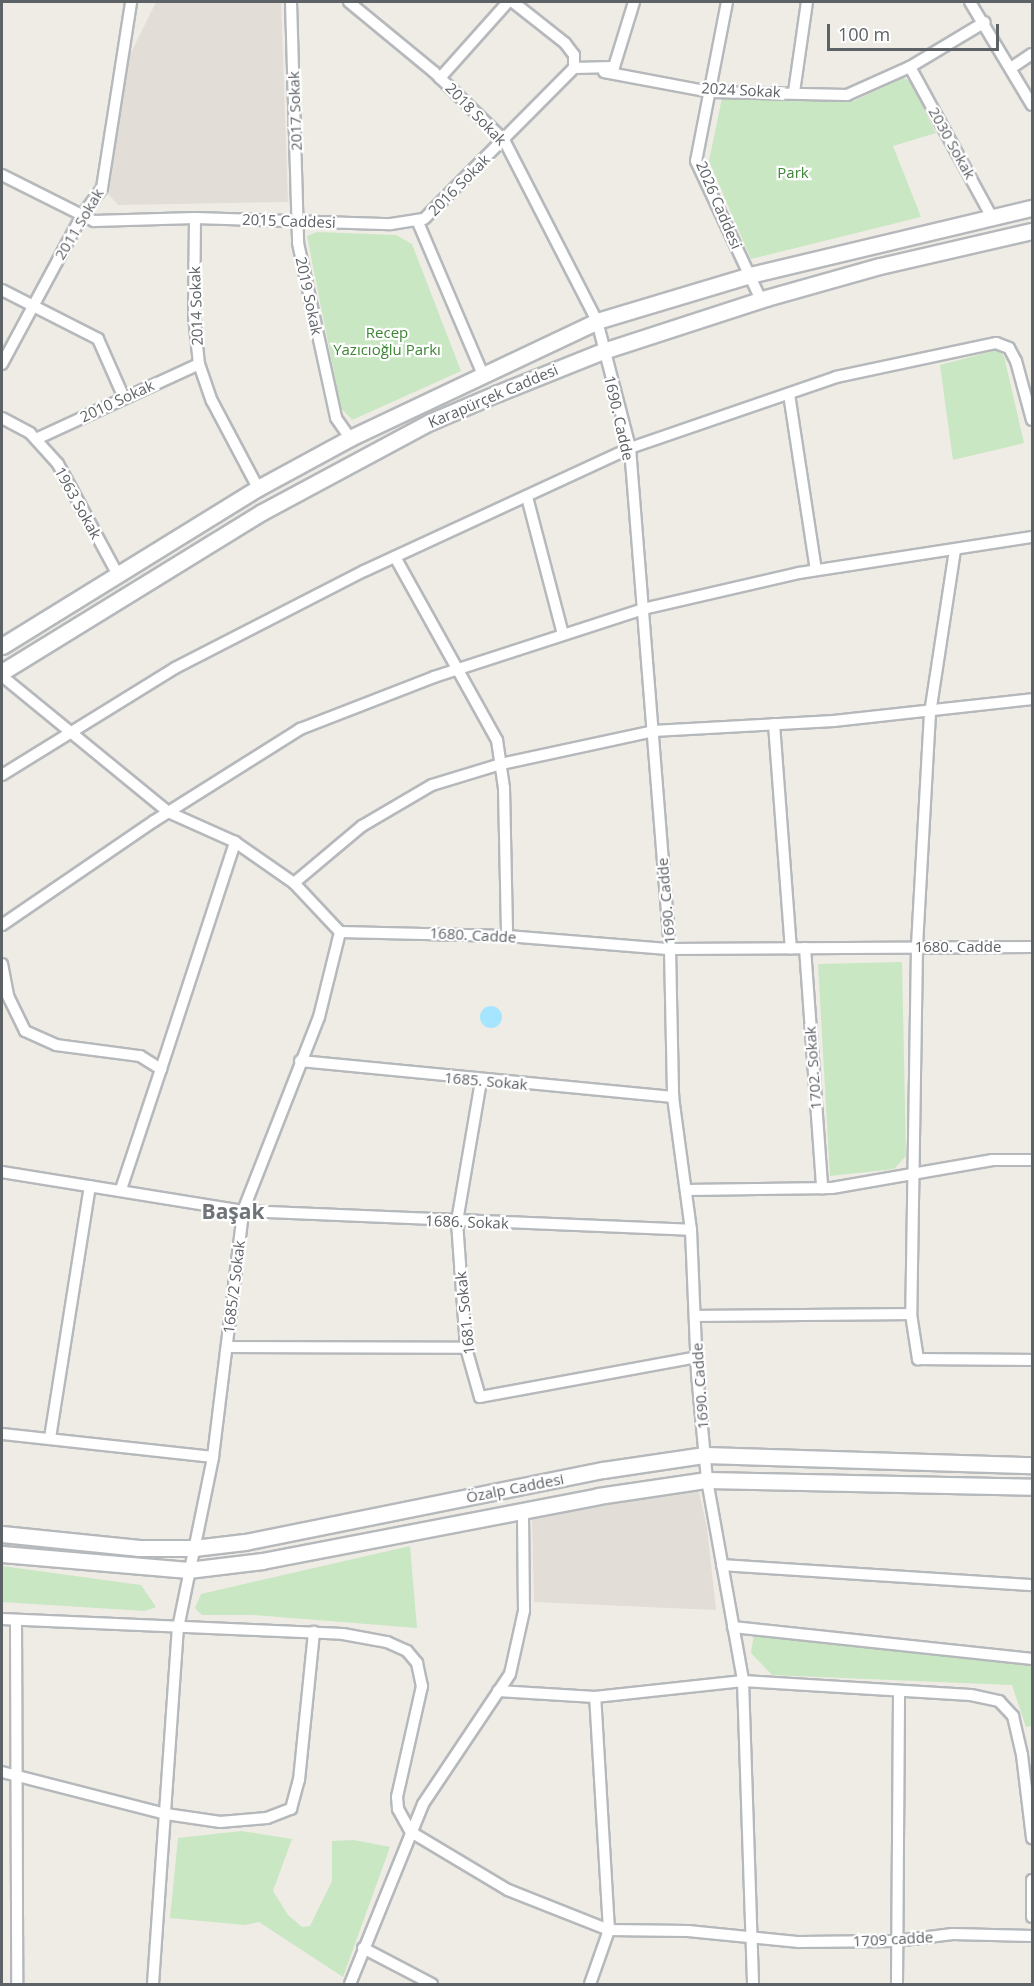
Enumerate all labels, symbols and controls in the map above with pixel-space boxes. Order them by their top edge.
scale bar [830,12,1002,50]
text: 100 m [838,22,890,46]
street label: 2017 Sokak [285,71,305,151]
street label: 2018 Sokak [442,79,510,149]
street label: 2024 Sokak [701,79,781,101]
street label: 2030 Sokak [925,104,979,182]
street label: 2016 Sokak [425,151,493,219]
street label: 2026 Caddesi [692,158,746,252]
park label: Park [777,164,809,182]
street label: 2011 Sokak [51,185,107,263]
street label: 2015 Caddesi [242,210,336,232]
street label: 2019 Sokak [292,255,326,337]
street label: 2014 Sokak [186,266,206,346]
park label: Recep Yazıcıoğlu Parkı [333,323,441,358]
street label: Karapürçek Caddesi [425,360,561,432]
street label: 1690. Cadde [600,374,638,462]
street label: 2010 Sokak [77,376,157,426]
street label: 1963 Sokak [51,464,105,542]
street label: 1690. Cadde [653,857,679,945]
street label: 1680. Cadde [429,924,517,946]
street label: 1680. Cadde [915,938,1001,956]
street label: 1702. Sokak [801,1026,825,1110]
street label: 1685. Sokak [444,1068,528,1094]
district label: Başak [202,1198,264,1224]
street label: 1686. Sokak [425,1212,509,1232]
street label: 1685/2 Sokak [219,1239,249,1335]
street label: 1681. Sokak [452,1271,478,1355]
street label: 1690. Cadde [688,1342,712,1430]
street label: Özalp Caddesi [465,1470,565,1506]
street label: 1709 cadde [852,1928,934,1950]

